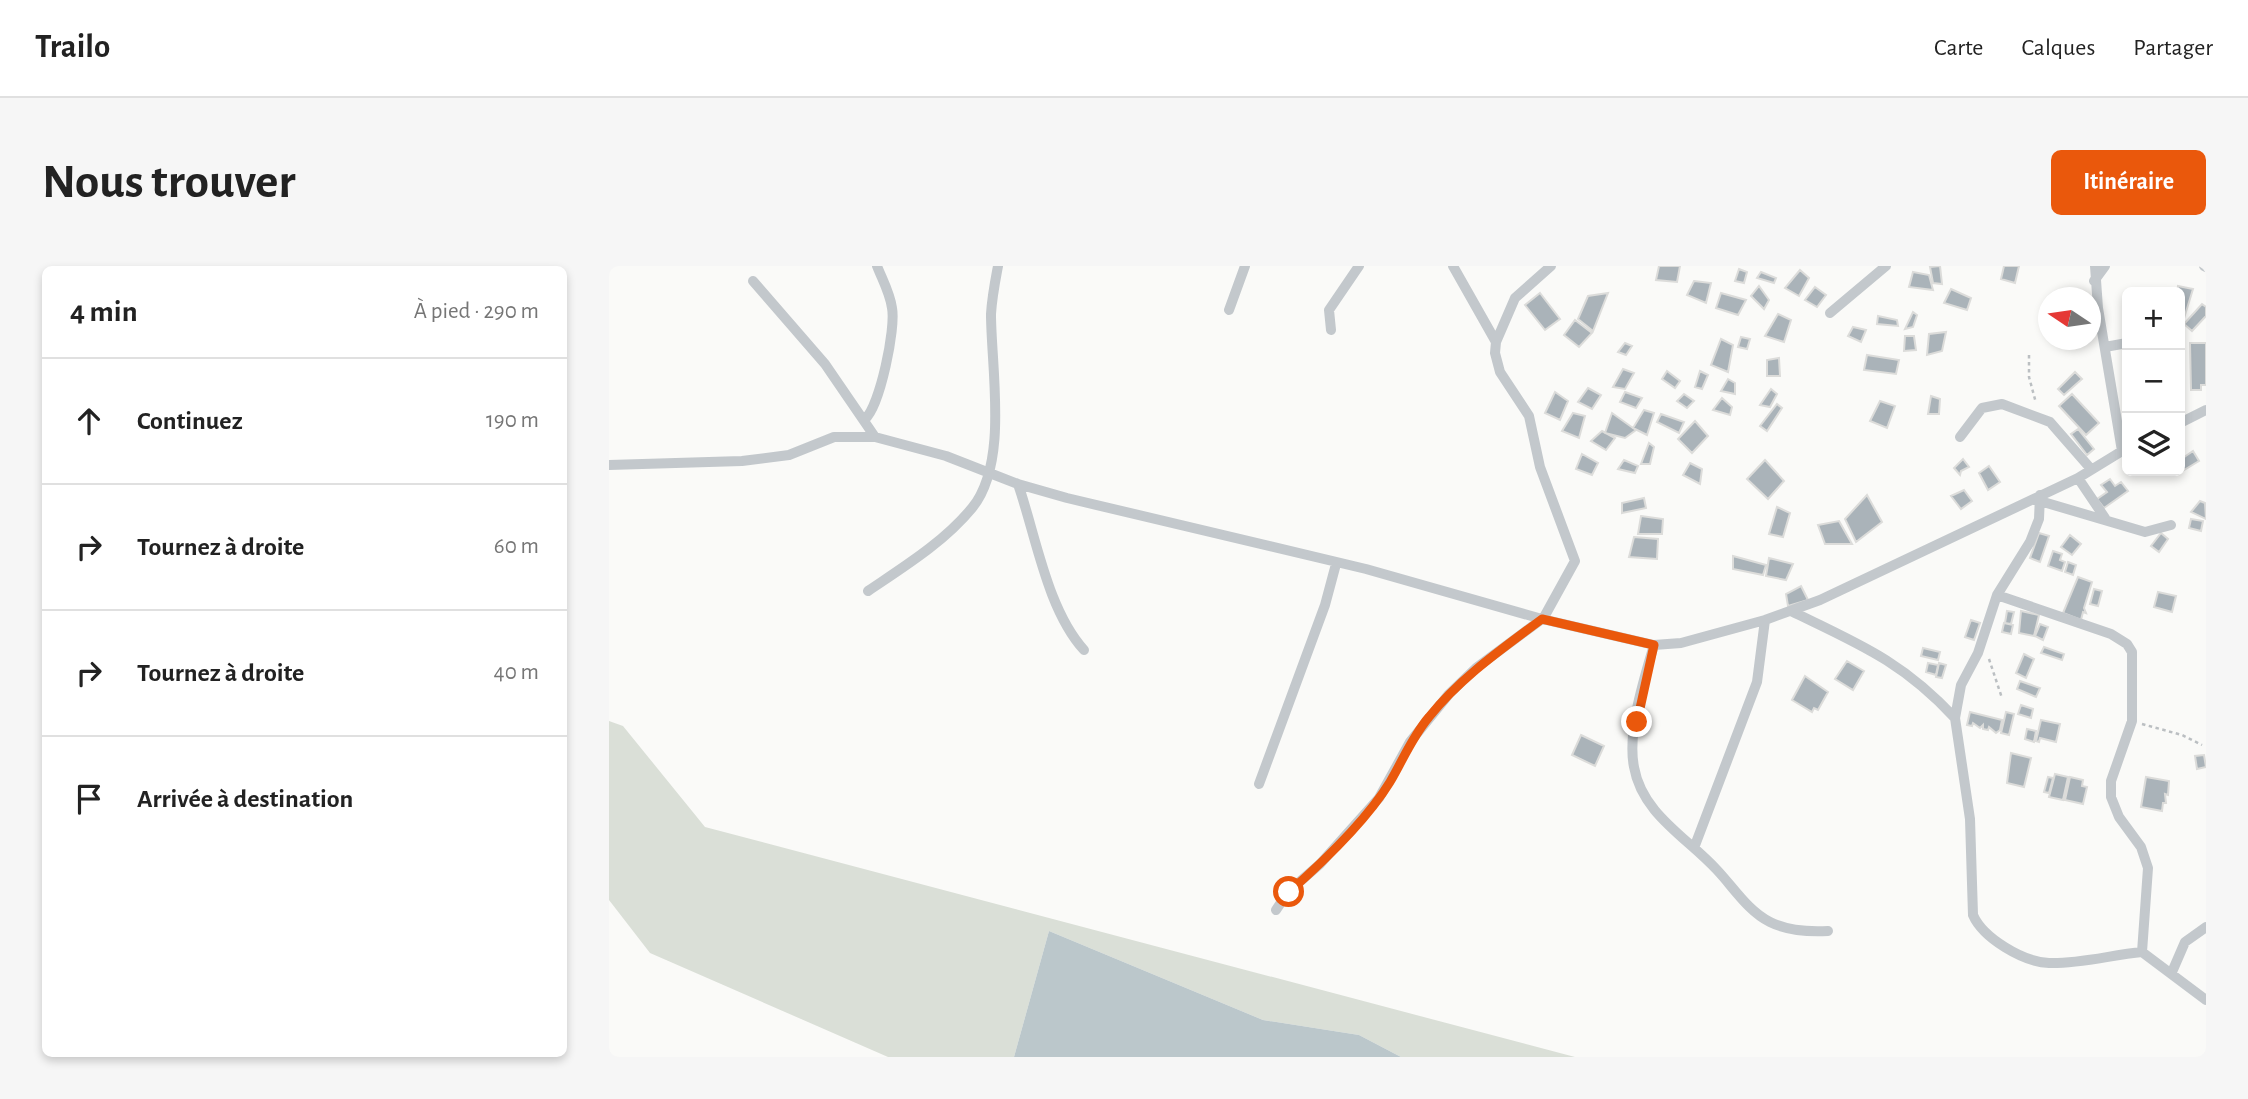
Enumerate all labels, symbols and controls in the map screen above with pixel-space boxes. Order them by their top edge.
text: Trailo [35,31,110,64]
text: Carte [1934,36,1983,60]
text: Calques [2021,36,2095,60]
text: Partager [2133,36,2213,60]
button: Itinéraire [2051,150,2206,215]
text: Nous trouver [42,158,296,207]
north arrow [2038,287,2101,350]
map controls [2122,287,2185,476]
button: + [2122,287,2185,350]
text: 4 min [70,297,138,327]
text: À pied · 290 m [414,300,539,323]
button: − [2122,350,2185,413]
icon: ahead [70,402,108,440]
text: Continuez [137,408,243,434]
text: 190 m [486,409,539,432]
button: layers [2122,413,2185,476]
icon: right [70,528,108,566]
text: Tournez à droite [137,534,304,560]
text: 60 m [494,535,539,558]
icon: right [70,654,108,692]
text: Tournez à droite [137,660,304,686]
text: 40 m [494,661,539,684]
route end [1621,706,1652,737]
icon: arrive [70,780,108,818]
text: Arrivée à destination [137,786,353,812]
route start [1273,876,1304,907]

